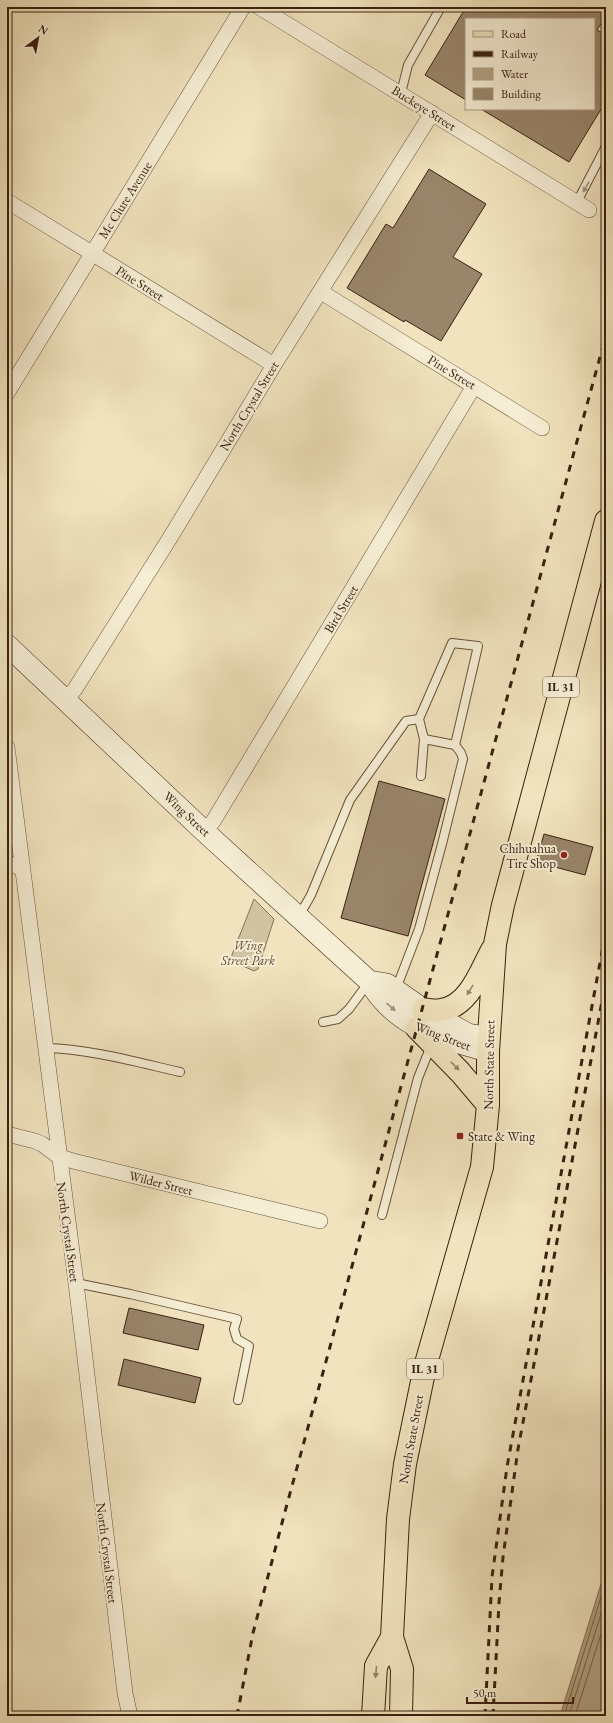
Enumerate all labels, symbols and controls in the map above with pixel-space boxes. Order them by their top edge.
north arrow [18,18,58,58]
legend [465,18,595,110]
text: N [36,21,51,38]
text: Road [501,26,527,42]
text: Railway [501,46,539,62]
text: Water [501,66,528,82]
street label: Buckeye Street [389,82,459,134]
text: Building [501,86,542,102]
street label: Mc Clure Avenue [95,158,155,242]
one-way arrow [582,181,589,192]
street label: Pine Street [113,262,167,304]
street label: Pine Street [425,351,479,393]
street label: North Crystal Street [216,358,282,454]
street label: Bird Street [320,582,362,636]
road number: IL 31 [543,677,579,697]
street label: Wing Street [160,788,214,840]
place label: Chihuahua Tire Shop [499,840,557,872]
marker: Chihuahua Tire Shop [559,850,569,860]
park label: Wing Street Park [220,937,275,969]
one-way arrow [466,984,473,996]
one-way arrow [385,1003,396,1012]
street label: Wing Street [413,1018,473,1054]
street label: North State Street [480,1020,498,1110]
one-way arrow [450,1061,460,1071]
place label: State & Wing [468,1128,535,1145]
marker: State & Wing [455,1131,465,1141]
street label: Wilder Street [127,1167,195,1199]
street label: North Crystal Street [53,1181,83,1283]
road number: IL 31 [407,1359,443,1379]
street label: North State Street [395,1393,427,1485]
street label: North Crystal Street [92,1502,122,1604]
one-way arrow [372,1666,379,1678]
scale bar [467,1679,573,1705]
text: 50 m [473,1685,497,1701]

